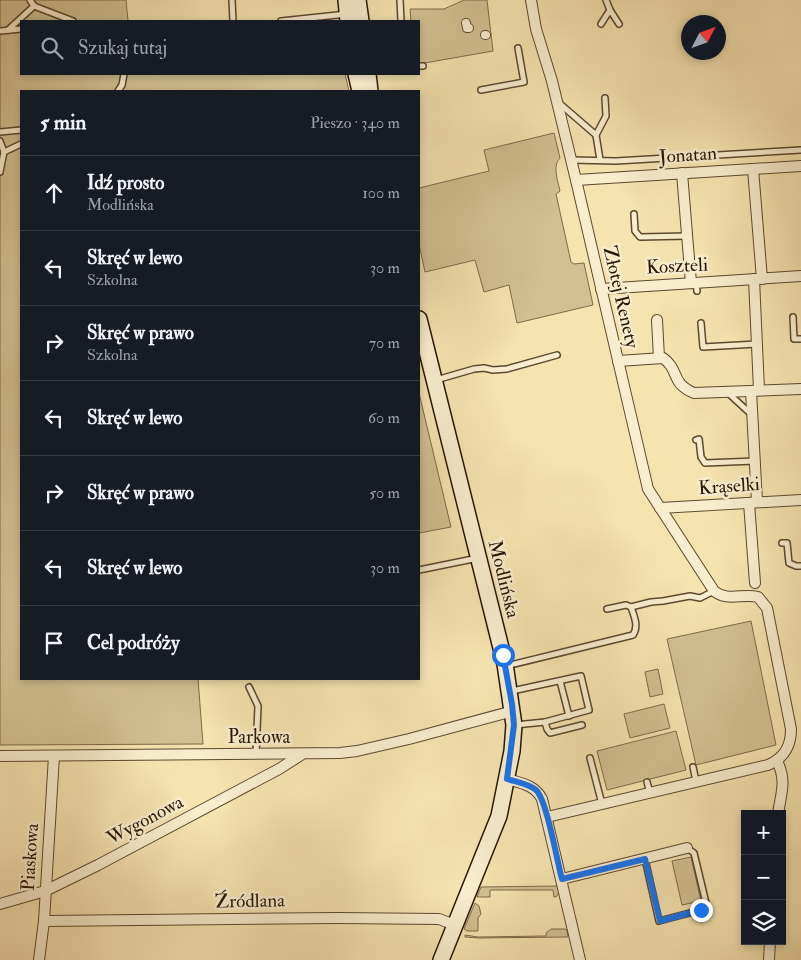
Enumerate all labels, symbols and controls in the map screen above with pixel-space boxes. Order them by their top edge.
north arrow [681,15,726,60]
search box [20,20,420,75]
icon: search [38,34,66,62]
text: Szukaj tutaj [78,36,167,60]
text: 5 min [40,109,86,136]
text: Pieszo · 340 m [310,113,400,133]
street label: Jonatan [657,141,718,169]
text: Idź prosto [87,171,164,195]
icon: ahead [40,179,68,207]
text: 100 m [362,183,400,203]
text: Modlińska [87,195,154,215]
street label: Złotej Renety [598,243,645,351]
text: Skręć w lewo [87,246,182,270]
street label: Koszteli [645,252,709,280]
icon: left [40,254,68,282]
text: 30 m [370,258,400,278]
text: Szkolna [87,270,138,290]
text: Skręć w prawo [87,321,194,345]
icon: right [40,329,68,357]
text: 70 m [369,333,400,353]
text: Szkolna [87,345,138,365]
icon: left [40,404,68,432]
text: Skręć w lewo [87,406,182,430]
text: 60 m [368,408,400,428]
street label: Krąselki [697,472,761,500]
icon: right [40,479,68,507]
text: Skręć w prawo [87,481,194,505]
text: 50 m [369,483,400,503]
street label: Modlińska [483,538,525,621]
icon: left [40,554,68,582]
text: Skręć w lewo [87,556,182,580]
text: 30 m [370,558,400,578]
icon: arrive [40,629,68,657]
text: Cel podróży [87,631,180,655]
route start [492,644,515,667]
street label: Parkowa [228,725,291,749]
street label: Wygonowa [102,790,188,851]
map controls [741,810,786,945]
button: + [741,810,786,855]
street label: Piaskowa [16,822,44,892]
button: − [741,855,786,900]
street label: Źródlana [215,887,285,914]
route end [690,899,713,922]
button: layers [741,900,786,945]

